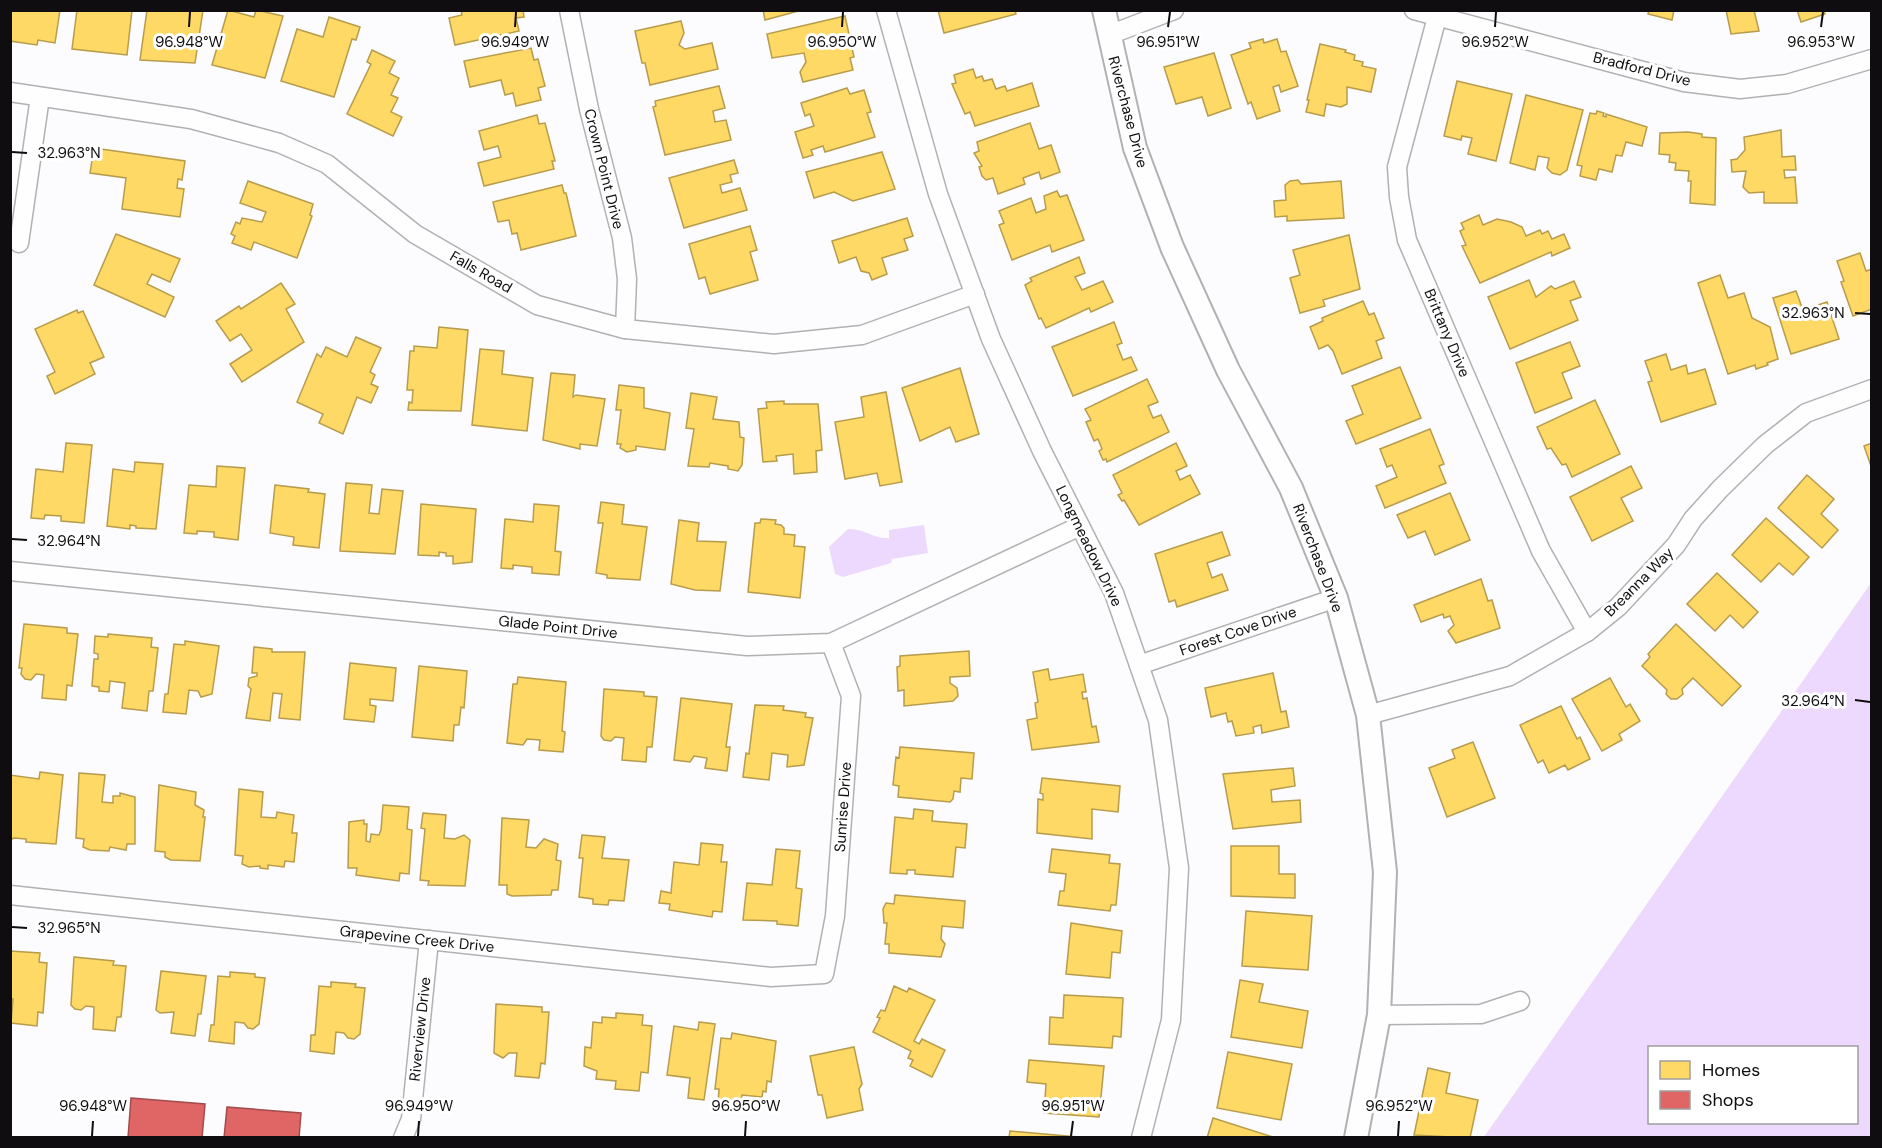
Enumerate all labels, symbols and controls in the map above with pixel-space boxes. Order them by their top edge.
text: 96.948°W [155,32,224,52]
text: 96.949°W [481,32,550,52]
text: 96.950°W [807,32,877,52]
text: 96.951°W [1136,32,1200,52]
text: 96.952°W [1461,32,1529,52]
text: 96.953°W [1787,32,1855,52]
street label: Bradford Drive [1591,47,1693,91]
street label: Riverchase Drive [1103,54,1153,170]
street label: Crown Point Drive [579,107,629,231]
text: 32.963°N [37,143,101,163]
street label: Falls Road [446,246,516,298]
street label: Brittany Drive [1419,286,1475,380]
text: 32.963°N [1781,303,1845,323]
street label: Longmeadow Drive [1051,482,1127,610]
street label: Riverchase Drive [1288,501,1348,615]
text: 32.964°N [37,531,101,551]
street label: Breanna Way [1600,542,1679,621]
street label: Forest Cove Drive [1177,602,1299,660]
street label: Glade Point Drive [498,611,618,643]
text: 32.964°N [1781,691,1845,711]
street label: Sunrise Drive [830,761,856,853]
text: 32.965°N [37,918,101,938]
street label: Grapevine Creek Drive [339,921,495,957]
street label: Riverview Drive [405,976,435,1082]
legend [1648,1046,1858,1124]
text: Homes [1702,1058,1760,1082]
text: Shops [1702,1088,1754,1112]
text: 96.948°W [59,1096,128,1116]
text: 96.949°W [385,1096,454,1116]
text: 96.950°W [711,1096,781,1116]
text: 96.951°W [1041,1096,1105,1116]
text: 96.952°W [1365,1096,1433,1116]

